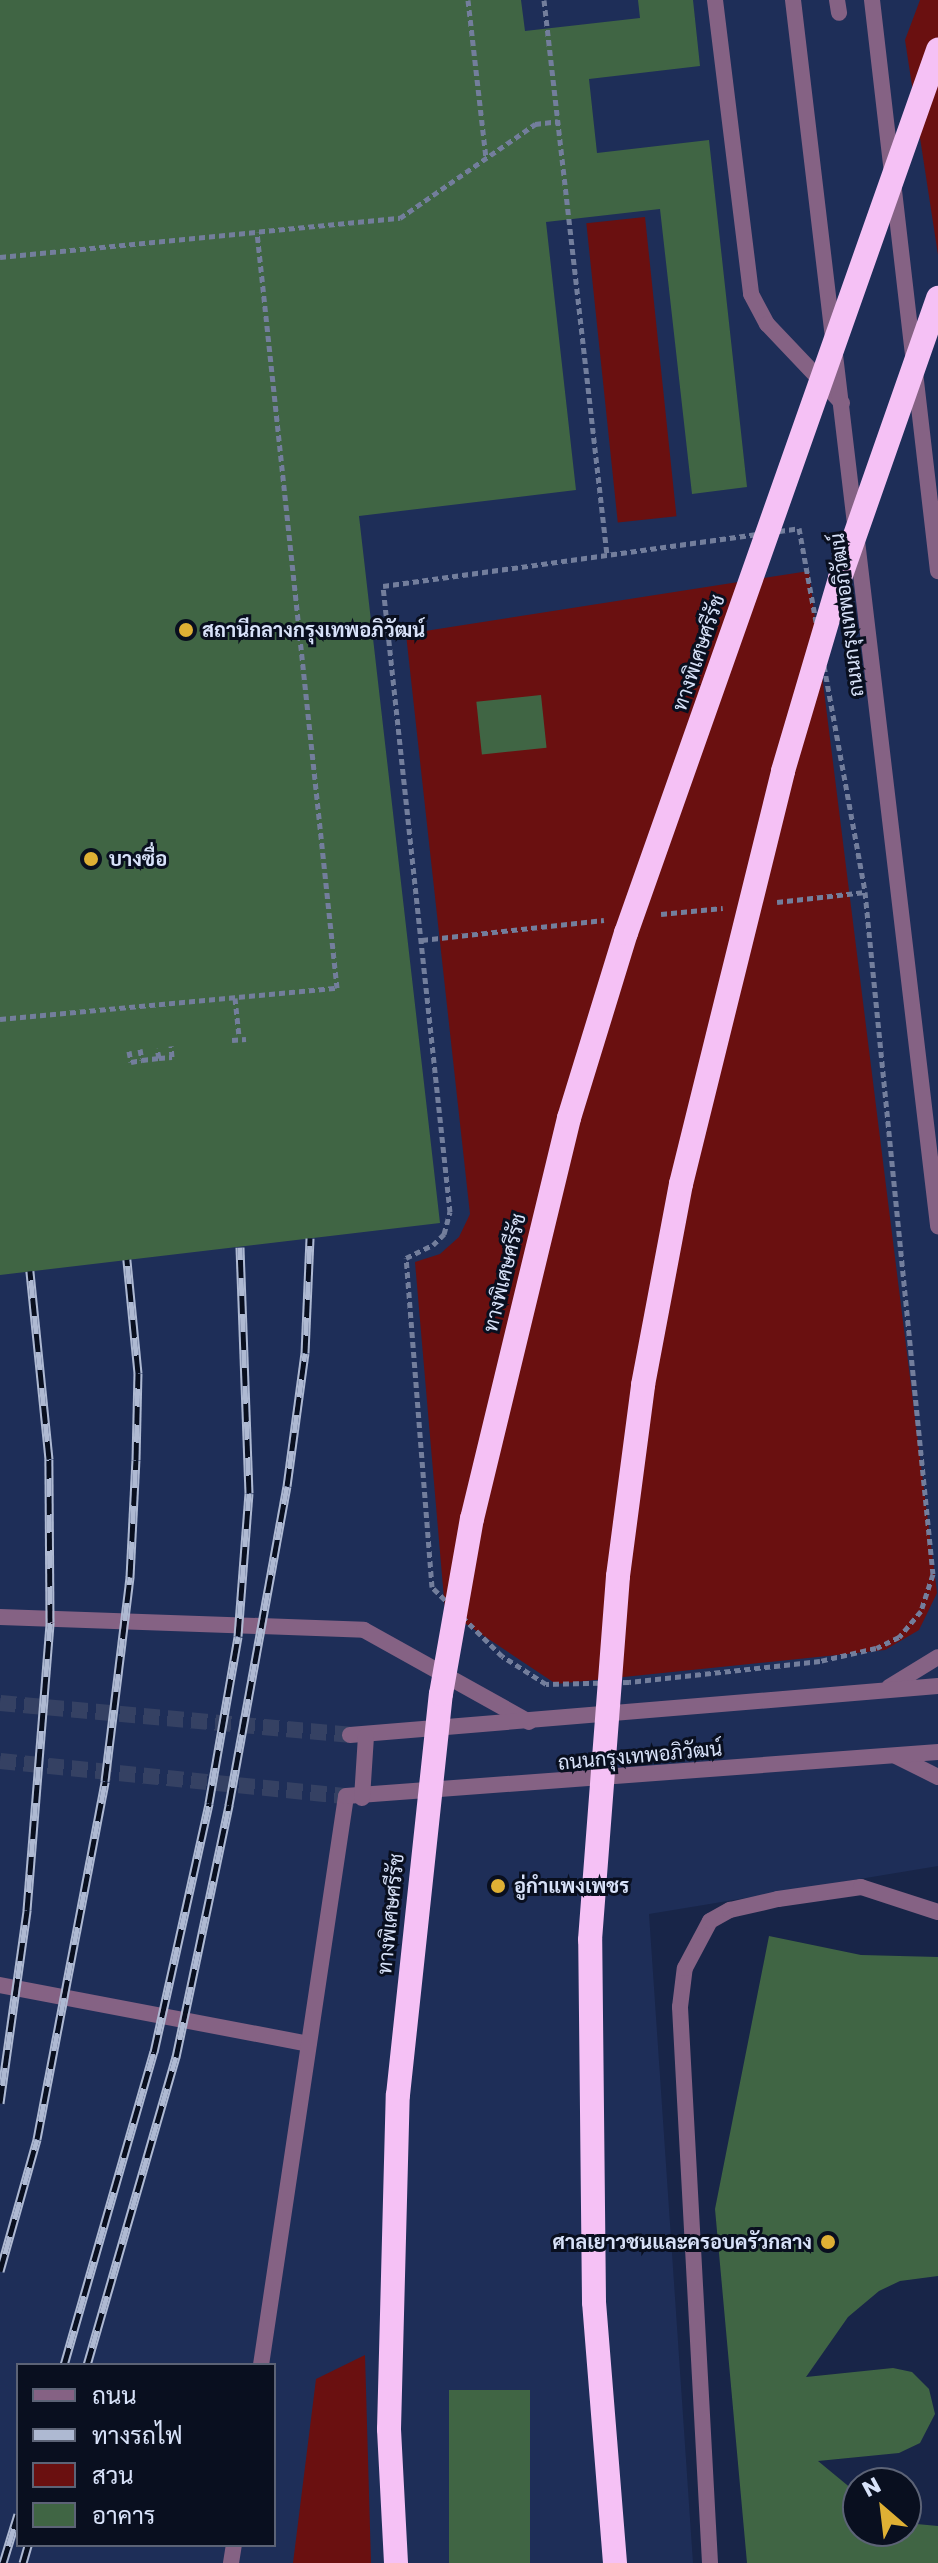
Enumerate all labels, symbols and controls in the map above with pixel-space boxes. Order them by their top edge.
street label: ถนนกรุงเทพอภิวัฒน์ [825,532,869,698]
street label: ทางพิเศษศรีรัช [668,592,730,714]
place label: สถานีกลางกรุงเทพอภิวัฒน์ [202,618,425,642]
marker: สถานีกลางกรุงเทพอภิวัฒน์ [177,621,195,639]
place label: บางซื่อ [109,847,167,871]
marker: บางซื่อ [80,848,102,870]
street label: ทางพิเศษศรีรัช [479,1211,531,1335]
street label: ถนนกรุงเทพอภิวัฒน์ [557,1737,723,1775]
street label: ทางพิเศษศรีรัช [373,1852,409,1976]
place label: อู่กำแพงเพชร [514,1874,629,1898]
marker: อู่กำแพงเพชร [489,1877,507,1895]
place label: ศาลเยาวชนและครอบครัวกลาง [552,2230,812,2254]
marker: ศาลเยาวชนและครอบครัวกลาง [819,2233,837,2251]
legend [16,2363,276,2547]
text: ถนน [92,2379,137,2412]
text: ทางรถไฟ [92,2419,183,2452]
text: สวน [92,2459,134,2492]
north arrow [842,2467,922,2547]
text: N [857,2470,886,2505]
text: อาคาร [92,2499,155,2532]

